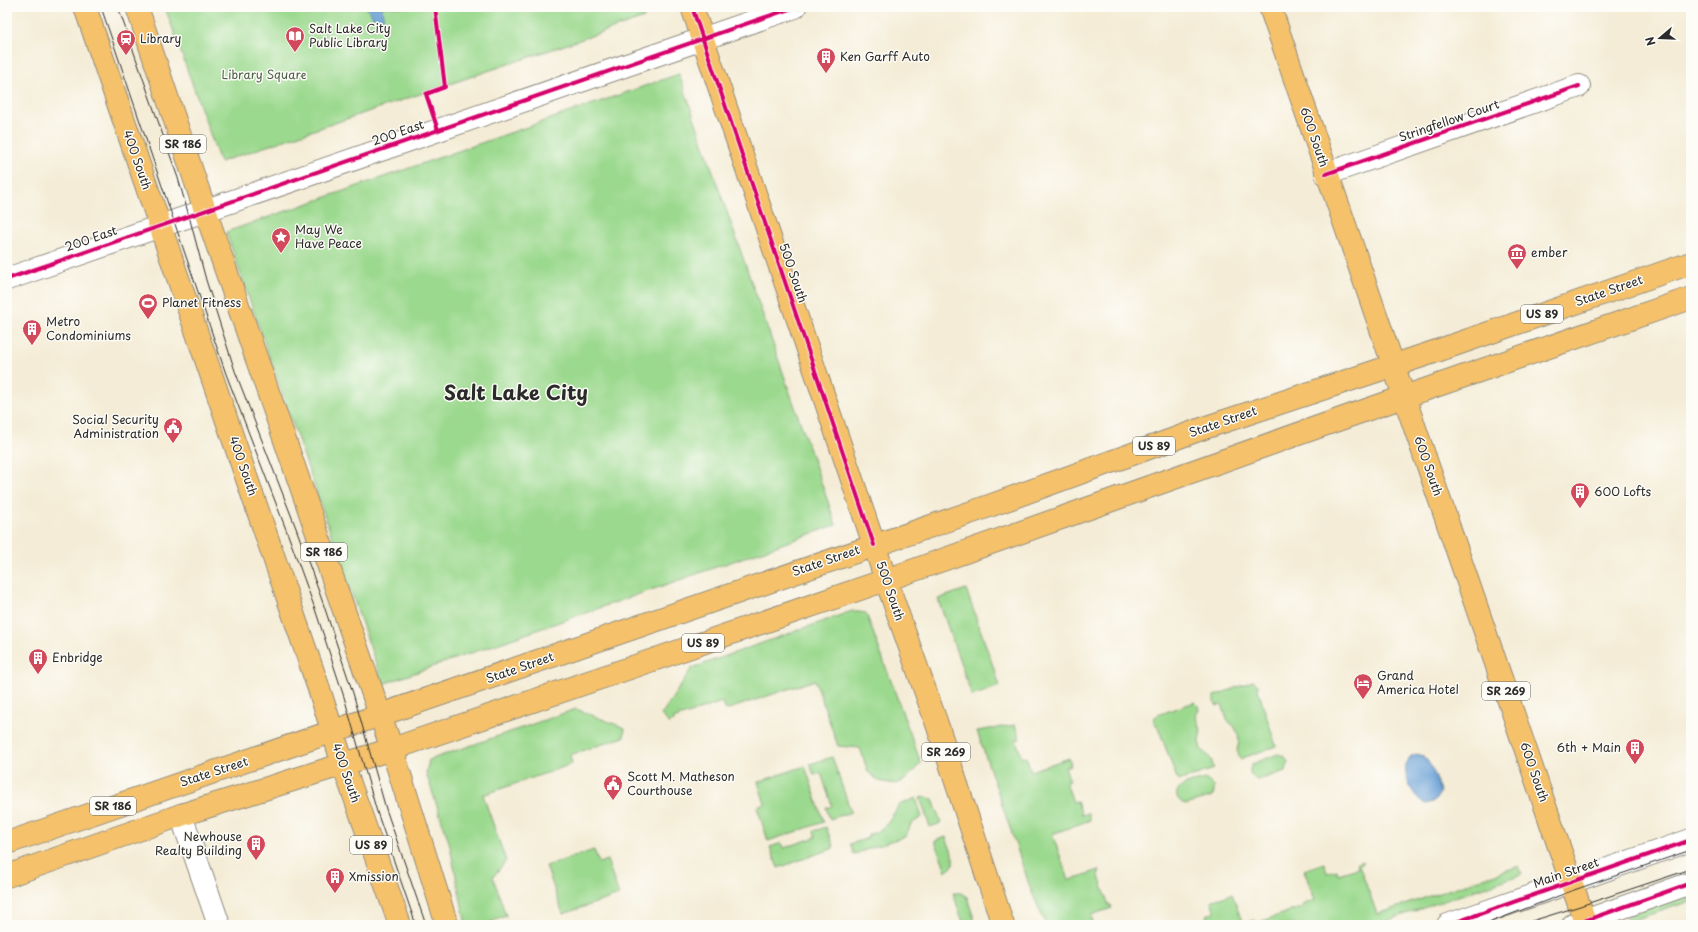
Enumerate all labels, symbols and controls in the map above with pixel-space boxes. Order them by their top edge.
north arrow [1640,18,1680,58]
place label: Salt Lake City Public Library [309,19,391,51]
library icon: Salt Lake City Public Library [284,25,306,53]
station icon: Library [115,28,137,56]
place label: Library [140,29,182,47]
text: N [1641,34,1660,48]
building icon: Ken Garff Auto [815,46,837,74]
place label: Ken Garff Auto [840,47,930,65]
park label: Library Square [222,65,306,83]
street label: Stringfellow Court [1396,94,1501,146]
street label: 600 South [1296,104,1334,169]
street label: 200 East [369,115,426,149]
street label: 400 South [119,127,157,192]
road number: SR 186 [160,135,206,153]
place label: May We Have Peace [295,220,362,252]
street label: 200 East [62,221,119,255]
place icon: May We Have Peace [270,226,292,254]
street label: 500 South [775,240,813,305]
museum icon: ember [1506,242,1528,270]
place label: ember [1531,243,1568,261]
street label: State Street [1572,270,1645,310]
sports icon: Planet Fitness [137,292,159,320]
place label: Planet Fitness [162,293,242,311]
road number: US 89 [1521,305,1563,323]
place label: Metro Condominiums [46,312,131,344]
building icon: Metro Condominiums [21,318,43,346]
district label: Salt Lake City [444,377,588,407]
street label: State Street [1186,401,1259,441]
place label: Social Security Administration [72,410,159,442]
public building icon: Social Security Administration [162,416,184,444]
street label: 400 South [225,433,263,498]
street label: 600 South [1410,433,1448,498]
road number: US 89 [1133,437,1175,455]
building icon: 600 Lofts [1569,481,1591,509]
place label: 600 Lofts [1594,482,1652,500]
street label: State Street [789,540,862,580]
road number: SR 186 [301,543,347,561]
street label: 500 South [872,558,910,623]
road number: US 89 [682,634,724,652]
building icon: Enbridge [27,647,49,675]
street label: State Street [483,647,556,687]
place label: Enbridge [52,648,103,666]
place label: Grand America Hotel [1377,666,1459,698]
hotel icon: Grand America Hotel [1352,672,1374,700]
road number: SR 269 [1482,682,1530,700]
building icon: 6th + Main [1624,737,1646,765]
place label: 6th + Main [1557,738,1621,756]
street label: 600 South [1516,739,1554,804]
street label: 400 South [328,740,366,805]
road number: SR 269 [922,743,970,761]
street label: State Street [177,752,250,791]
place label: Scott M. Matheson Courthouse [627,767,735,799]
public building icon: Scott M. Matheson Courthouse [602,773,624,801]
road number: SR 186 [90,797,136,815]
place label: Newhouse Realty Building [155,827,242,859]
building icon: Newhouse Realty Building [245,833,267,861]
road number: US 89 [350,836,392,854]
street label: Main Street [1530,852,1601,892]
building icon: Xmission [324,866,346,894]
place label: Xmission [349,867,399,885]

